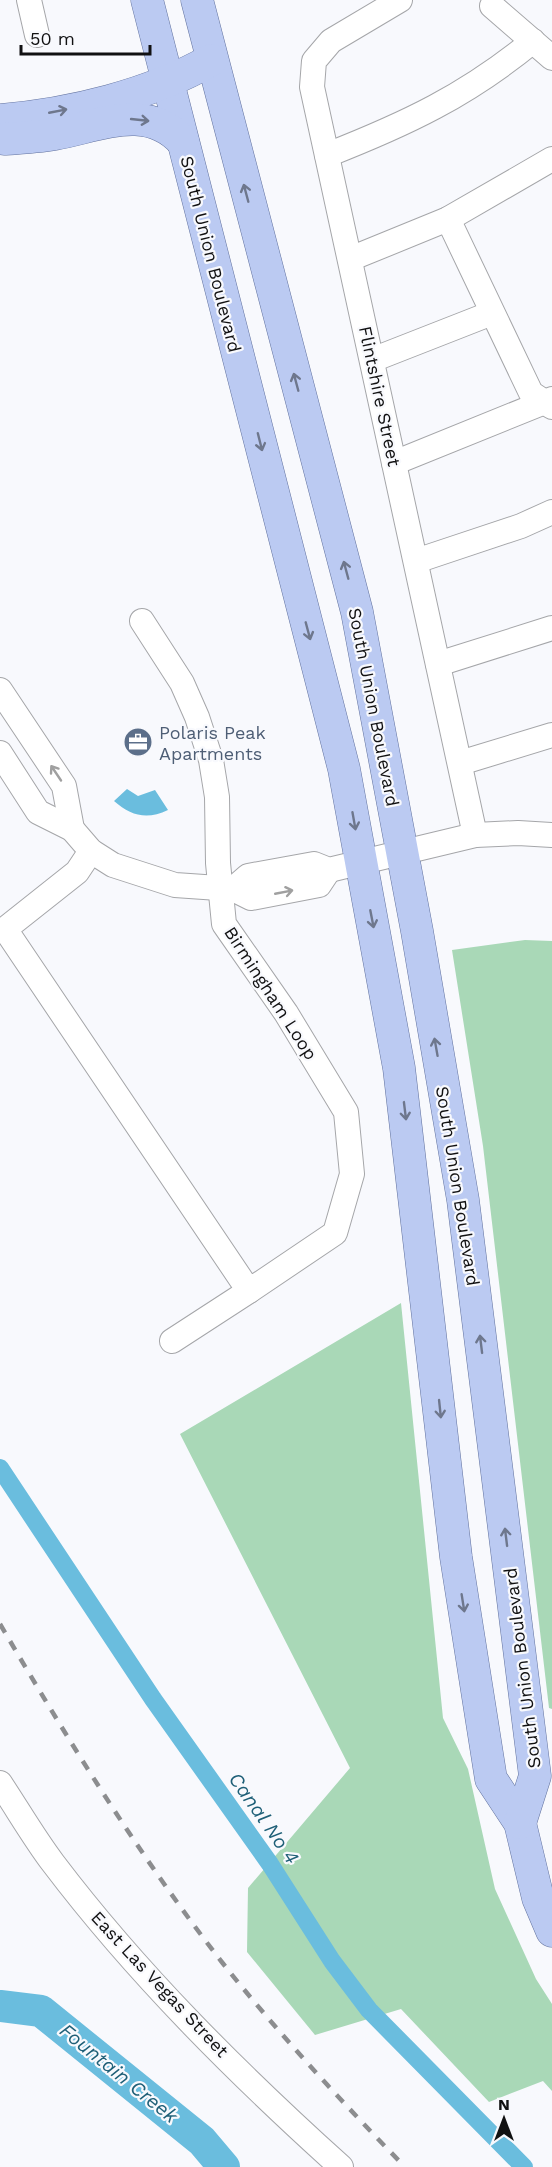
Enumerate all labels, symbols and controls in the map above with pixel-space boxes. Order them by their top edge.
scale bar [21,18,150,56]
text: 50 m [30,28,75,49]
one-way arrow [48,104,67,116]
one-way arrow [130,115,150,126]
street label: South Union Boulevard [176,154,246,354]
one-way arrow [240,184,252,203]
street label: Flintshire Street [355,324,405,469]
one-way arrow [290,372,301,391]
one-way arrow [254,433,266,452]
one-way arrow [339,561,351,580]
street label: South Union Boulevard [344,606,404,808]
one-way arrow [303,621,315,640]
place label: Polaris Peak Apartments [159,722,266,764]
office icon: Polaris Peak Apartments [122,726,154,758]
one-way arrow [50,766,62,782]
one-way arrow [348,811,359,830]
one-way arrow [274,886,293,897]
one-way arrow [367,909,378,928]
street label: Birmingham Loop [220,922,322,1064]
one-way arrow [431,1038,442,1058]
street label: South Union Boulevard [432,1085,484,1287]
one-way arrow [399,1101,410,1121]
one-way arrow [476,1335,487,1354]
one-way arrow [435,1399,446,1419]
one-way arrow [501,1528,512,1548]
street label: South Union Boulevard [499,1567,545,1769]
one-way arrow [458,1592,469,1612]
water label: Canal No 4 [224,1768,304,1868]
street label: East Las Vegas Street [87,1907,233,2062]
water label: Fountain Creek [55,2018,184,2129]
north arrow [474,2089,534,2149]
text: N [498,2095,510,2114]

